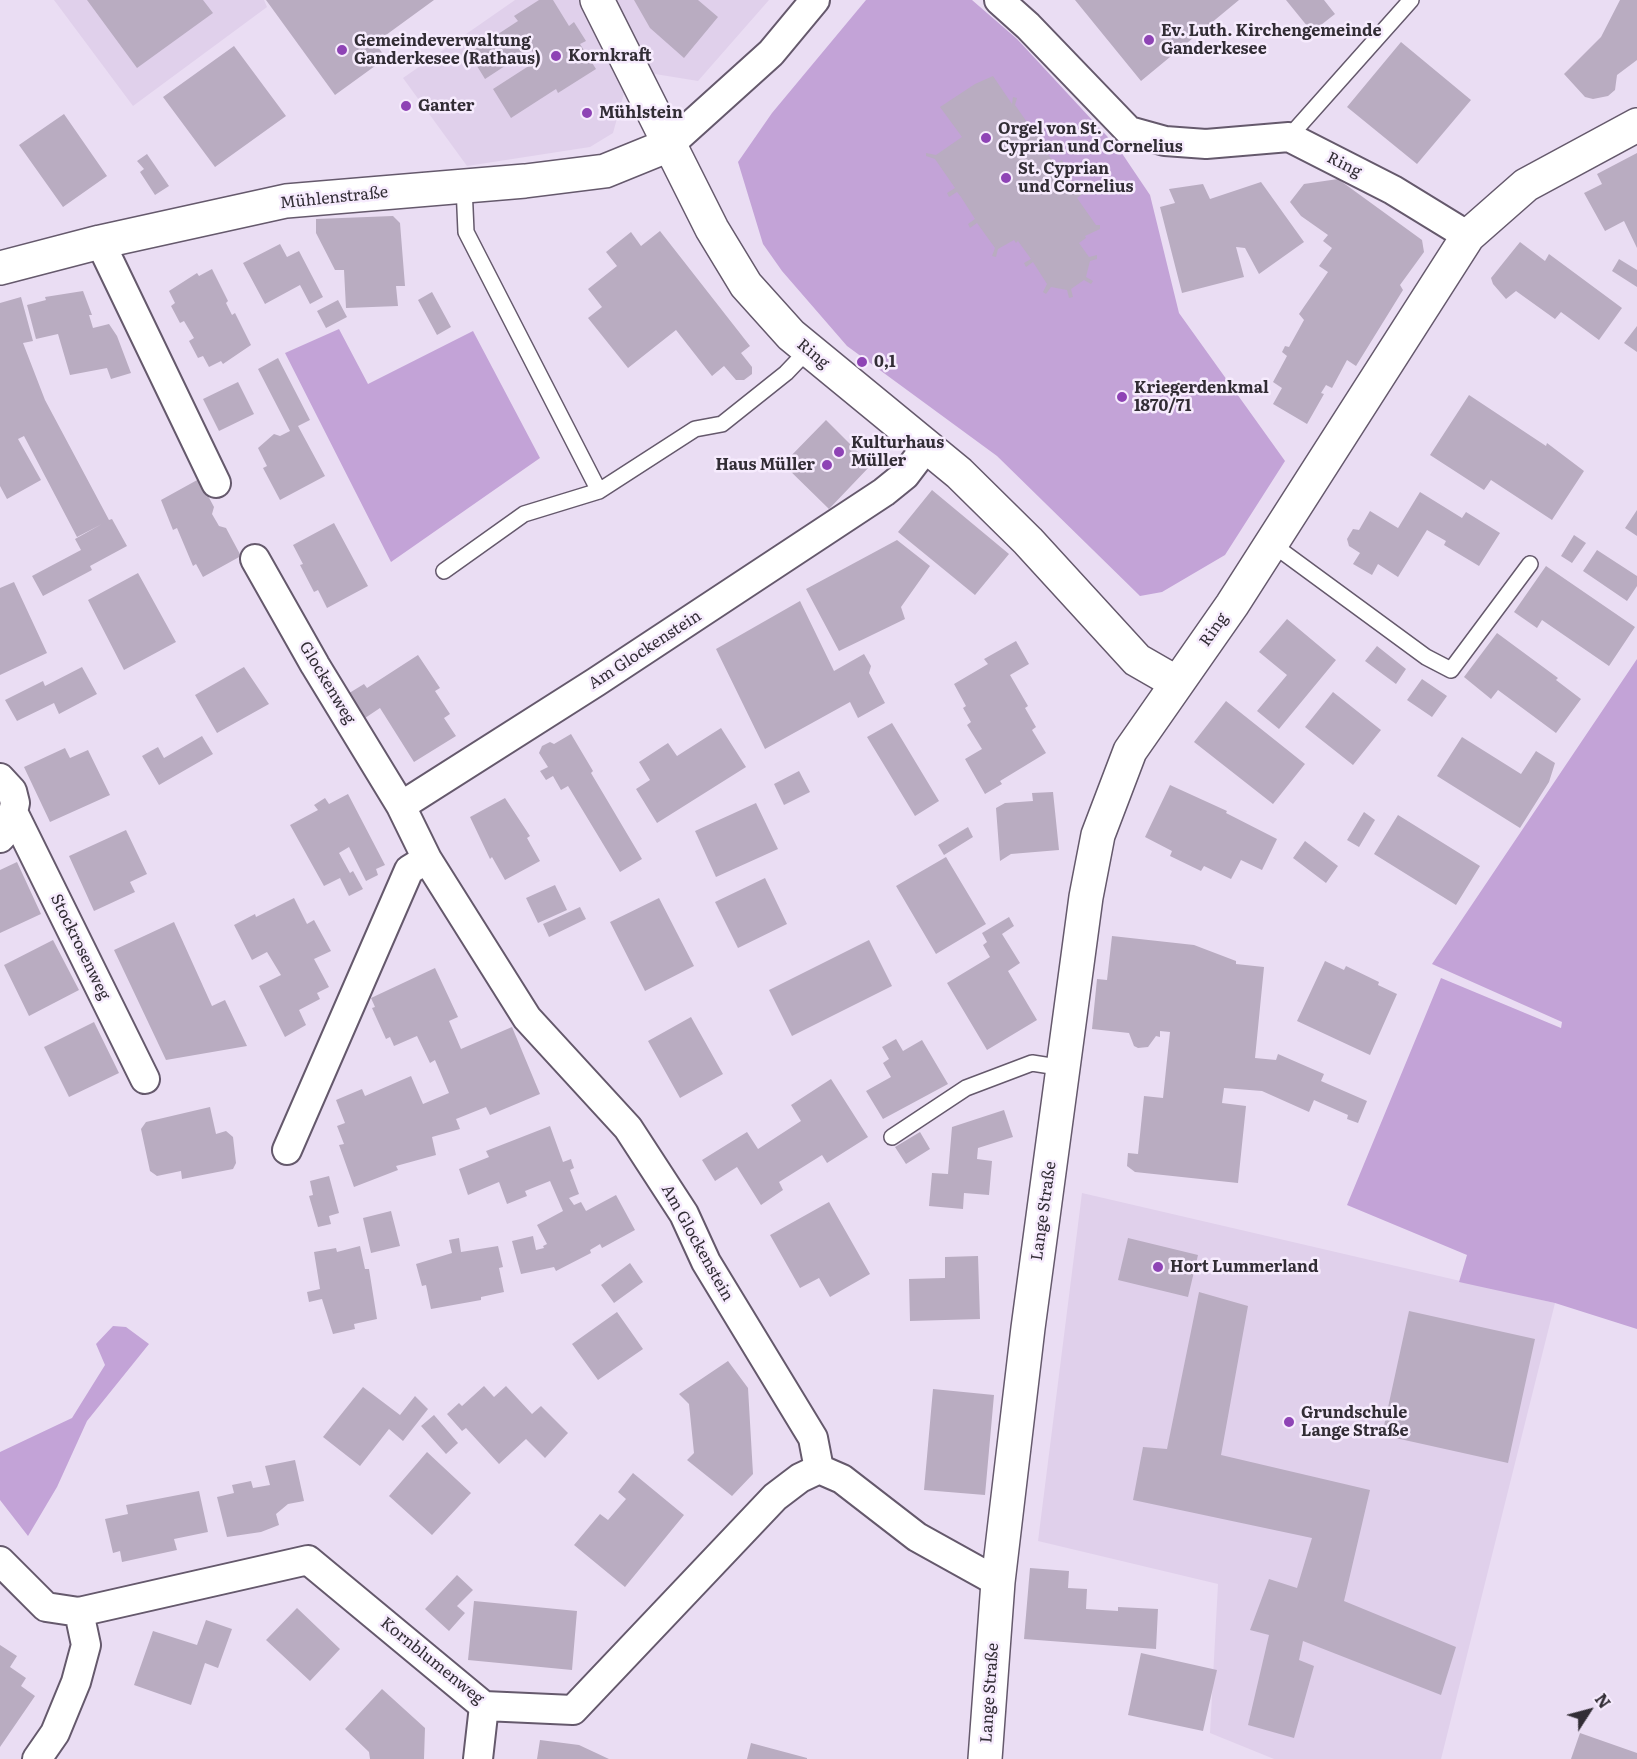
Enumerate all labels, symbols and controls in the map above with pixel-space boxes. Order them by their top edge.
place label: Ev. Luth. Kirchengemeinde Ganderkesee [1161,21,1382,59]
place label: Gemeindeverwaltung Ganderkesee (Rathaus) [354,31,541,69]
marker: Ev. Luth. Kirchengemeinde Ganderkesee [1142,33,1156,47]
marker: Gemeindeverwaltung Ganderkesee (Rathaus) [335,43,349,57]
place label: Kornkraft [568,46,652,66]
marker: Kornkraft [549,49,563,63]
place label: Ganter [418,96,474,116]
marker: Ganter [399,99,413,113]
place label: Mühlstein [599,103,683,123]
marker: Mühlstein [580,106,594,120]
place label: Orgel von St. Cyprian und Cornelius [998,119,1183,157]
marker: Orgel von St. Cyprian und Cornelius [979,131,993,145]
street label: Ring [1323,148,1365,182]
place label: St. Cyprian und Cornelius [1018,159,1134,197]
marker: St. Cyprian und Cornelius [999,171,1013,185]
street label: Mühlenstraße [279,183,389,213]
street label: Ring [793,335,833,373]
place label: 0,1 [874,352,896,372]
marker: 0,1 [855,355,869,369]
place label: Kriegerdenkmal 1870/71 [1134,378,1269,416]
marker: Kriegerdenkmal 1870/71 [1115,390,1129,404]
place label: Kulturhaus Müller [851,433,944,471]
marker: Kulturhaus Müller [832,445,846,459]
place label: Haus Müller [715,455,815,475]
marker: Haus Müller [820,458,834,472]
street label: Am Glockenstein [585,606,705,694]
street label: Ring [1196,610,1232,650]
street label: Glockenweg [295,638,359,728]
street label: Stockrosenweg [46,891,114,1003]
street label: Lange Straße [1028,1160,1060,1262]
street label: Am Glockenstein [657,1181,737,1305]
place label: Hort Lummerland [1170,1257,1318,1277]
marker: Hort Lummerland [1151,1260,1165,1274]
place label: Grundschule Lange Straße [1301,1403,1409,1441]
marker: Grundschule Lange Straße [1282,1415,1296,1429]
street label: Kornblumenweg [376,1613,488,1709]
street label: Lange Straße [977,1642,1003,1744]
north arrow [1559,1681,1619,1741]
text: N [1590,1688,1617,1713]

